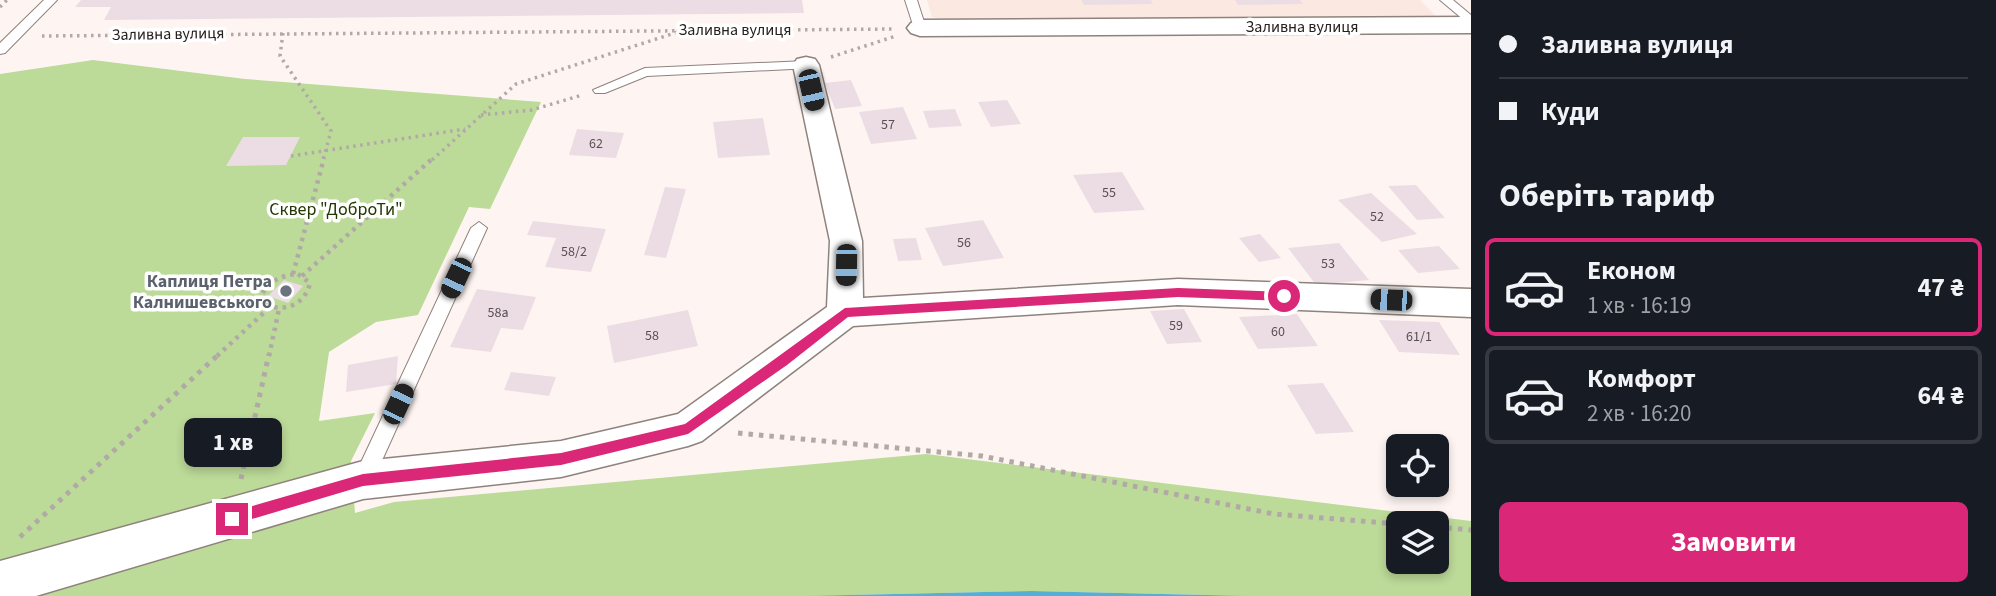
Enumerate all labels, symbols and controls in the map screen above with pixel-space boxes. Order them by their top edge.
street label: Заливна вулиця [1246,16,1358,38]
street label: Заливна вулиця [679,19,791,41]
street label: Заливна вулиця [111,22,225,46]
text: Заливна вулиця [1541,26,1733,63]
car [797,67,826,113]
text: Куди [1541,93,1600,130]
house number: 57 [881,115,895,135]
house number: 62 [589,134,603,154]
text: Оберіть тариф [1499,173,1715,219]
house number: 55 [1102,183,1116,203]
park label: Сквер "ДоброТи" [269,197,403,222]
house number: 52 [1370,207,1384,227]
house number: 56 [957,233,971,253]
house number: 58/2 [561,242,587,262]
car [836,244,857,286]
text: Економ [1587,252,1676,289]
house number: 53 [1321,254,1335,274]
car [438,255,475,301]
icon: car [1503,256,1566,319]
place label: Каплиця Петра Калнишевського [133,269,272,315]
text: 47 ₴ [1918,269,1964,306]
route start [1268,280,1300,312]
marker: Каплиця Петра Калнишевського [278,283,294,299]
car [1370,289,1413,311]
text: 1 хв · 16:19 [1587,289,1691,322]
house number: 58а [488,303,508,323]
house number: 59 [1169,316,1183,336]
house number: 60 [1271,322,1285,342]
house number: 58 [645,326,659,346]
house number: 61/1 [1406,327,1432,347]
text: Комфорт [1587,360,1696,397]
icon: car [1503,364,1566,427]
text: 64 ₴ [1918,377,1964,414]
car [380,381,417,427]
text: 2 хв · 16:20 [1587,397,1691,430]
callout: 1 хв [183,418,281,466]
text: 1 хв [213,426,253,459]
map controls [1386,434,1449,574]
button: locate [1386,434,1449,497]
button: Замовити [1499,502,1968,582]
route end [216,503,248,535]
button: layers [1386,511,1449,574]

